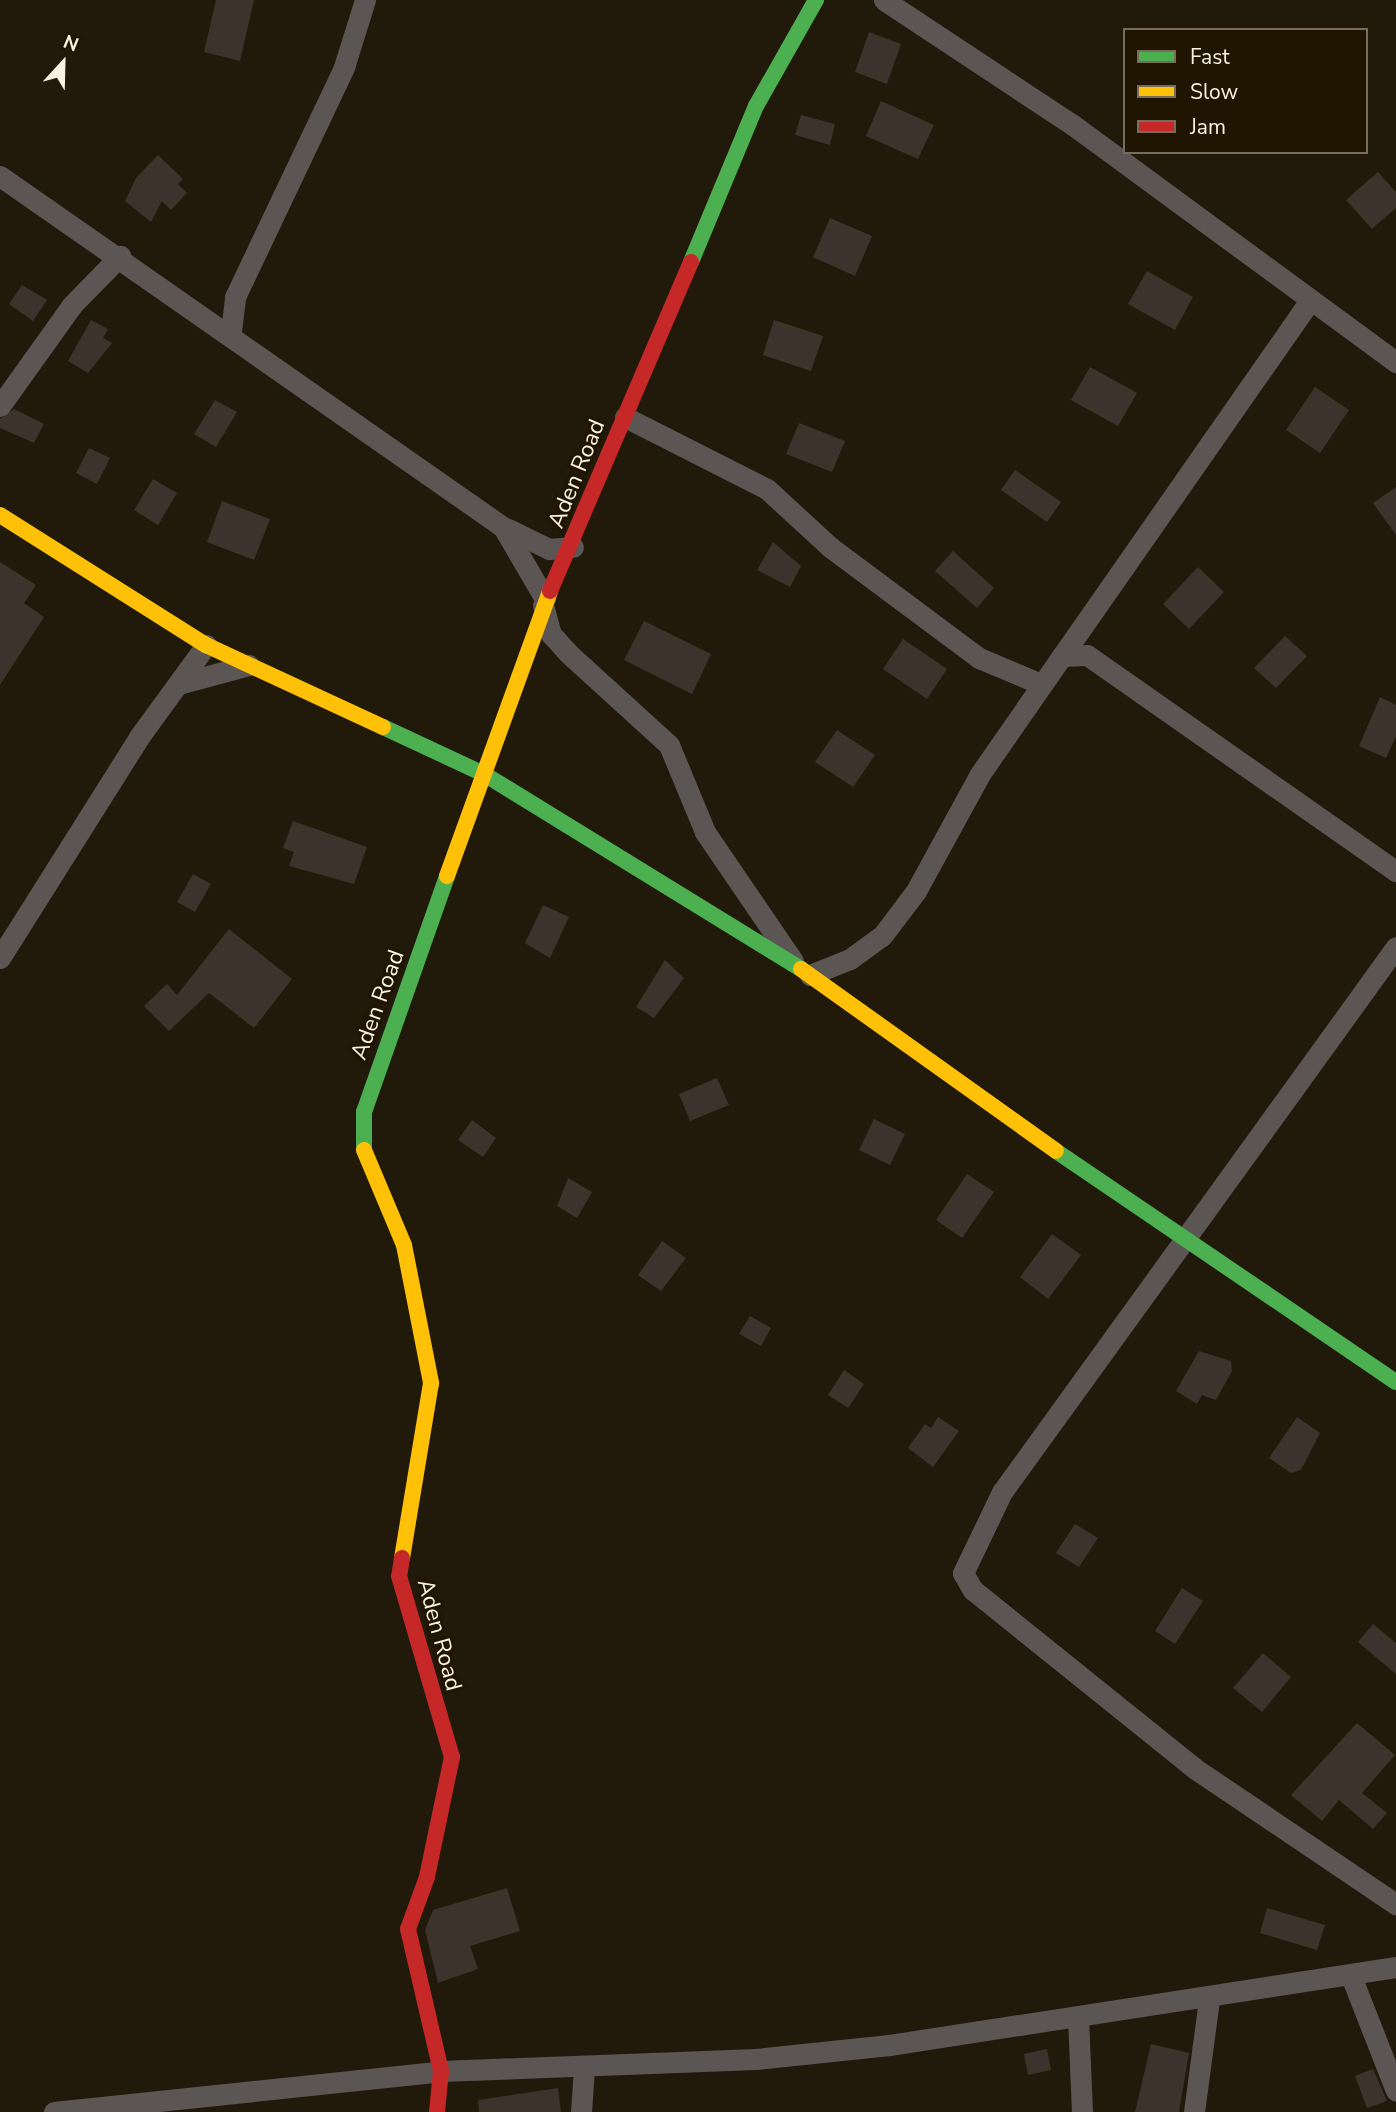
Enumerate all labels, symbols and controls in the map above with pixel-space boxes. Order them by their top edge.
north arrow [28,28,98,98]
legend [1123,28,1368,154]
text: N [59,29,82,58]
text: Fast [1190,43,1230,71]
text: Slow [1190,78,1238,106]
text: Jam [1190,113,1226,141]
street label: Aden Road [543,416,611,532]
street label: Aden Road [345,946,411,1064]
street label: Aden Road [411,1576,467,1694]

